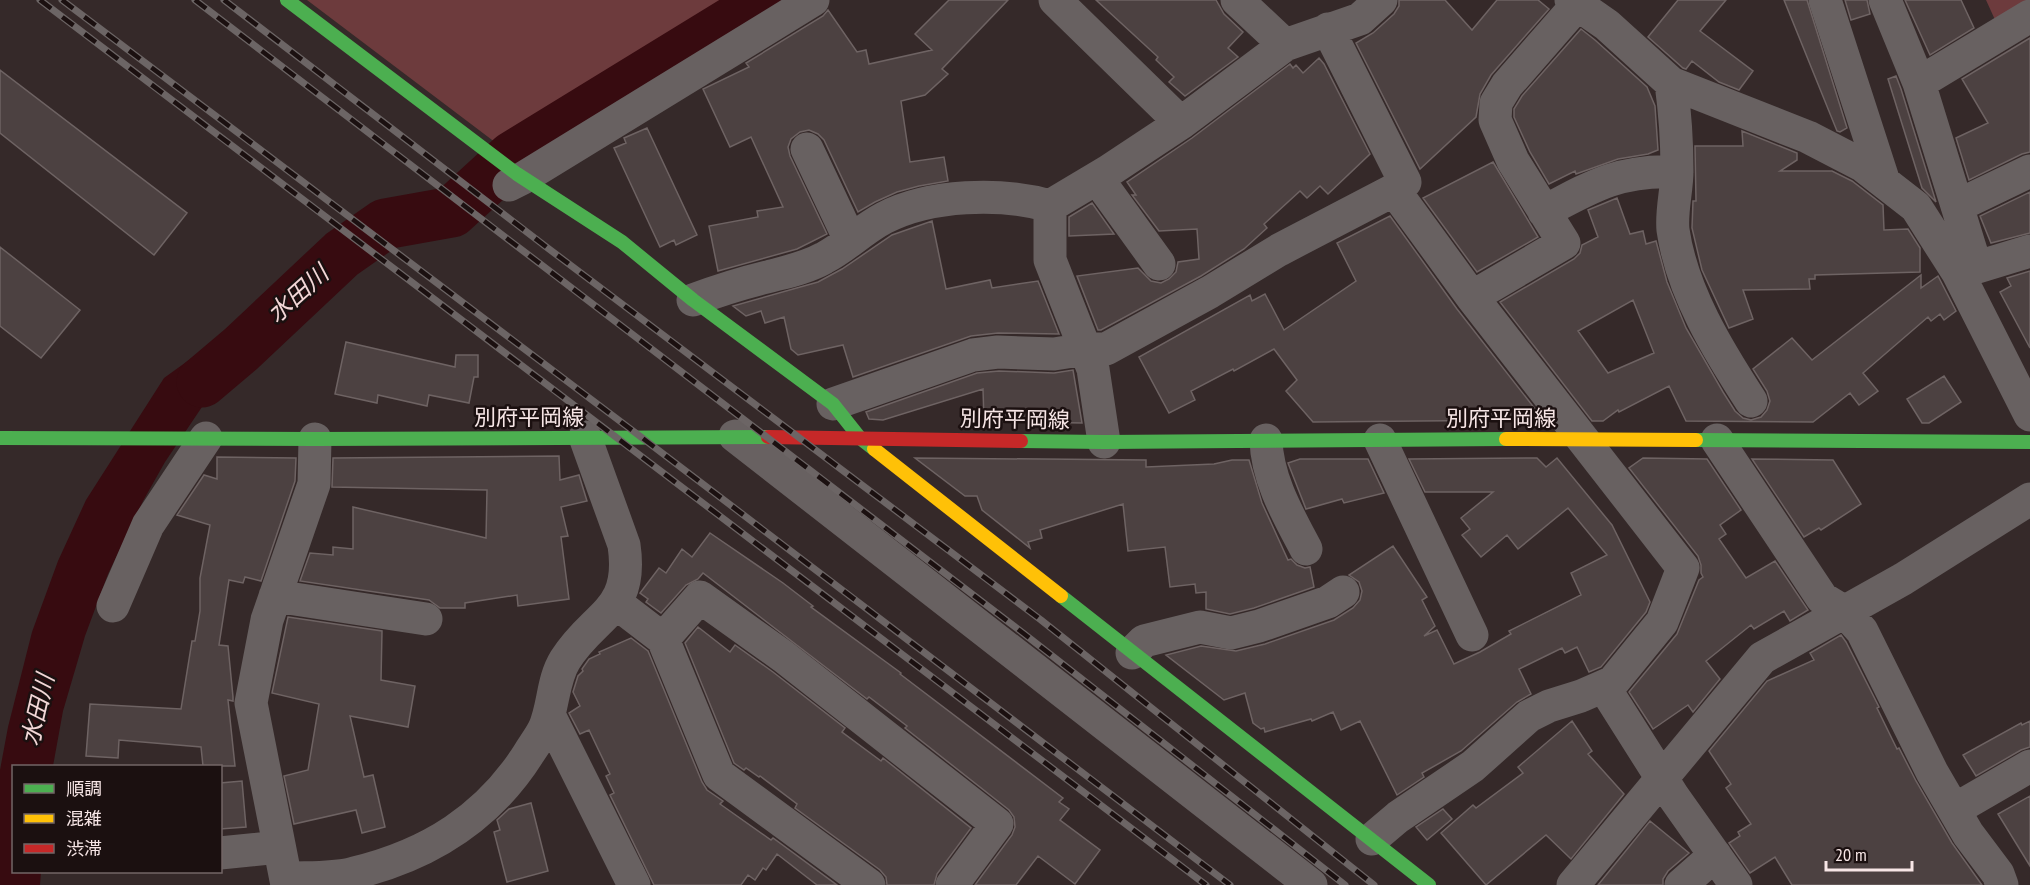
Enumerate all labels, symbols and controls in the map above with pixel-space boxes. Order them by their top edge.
water label: 水田川 [261,256,337,329]
street label: 別府平岡線 [474,403,584,431]
street label: 別府平岡線 [960,404,1070,434]
street label: 別府平岡線 [1446,404,1556,432]
water label: 水田川 [14,668,61,748]
legend [12,765,222,873]
text: 順調 [66,777,102,800]
text: 混雑 [66,807,102,830]
scale bar [1826,834,1912,872]
text: 渋滞 [66,837,102,860]
text: 20 m [1835,843,1867,866]

